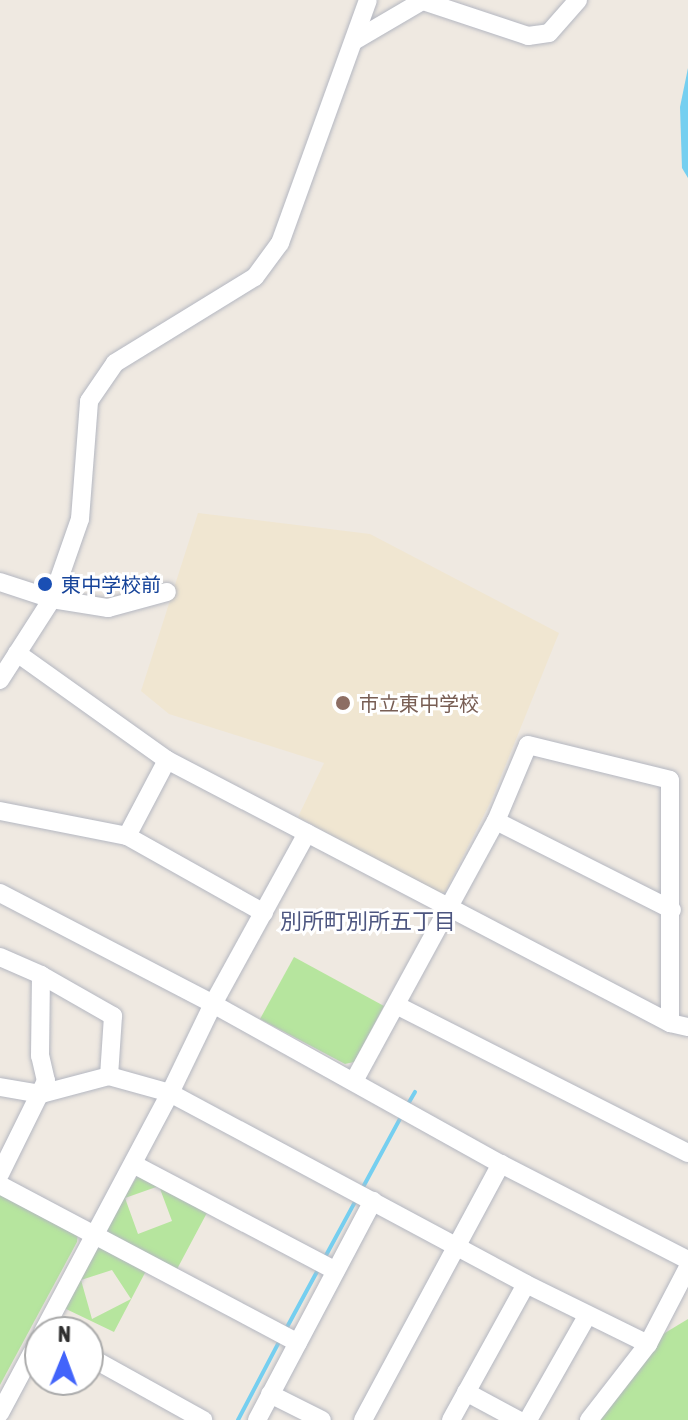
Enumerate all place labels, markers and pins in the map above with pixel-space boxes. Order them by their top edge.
place label: 東中学校前 [61,572,161,596]
marker: 東中学校前 [36,575,54,593]
place label: 市立東中学校 [359,691,479,715]
marker: 市立東中学校 [334,694,352,712]

